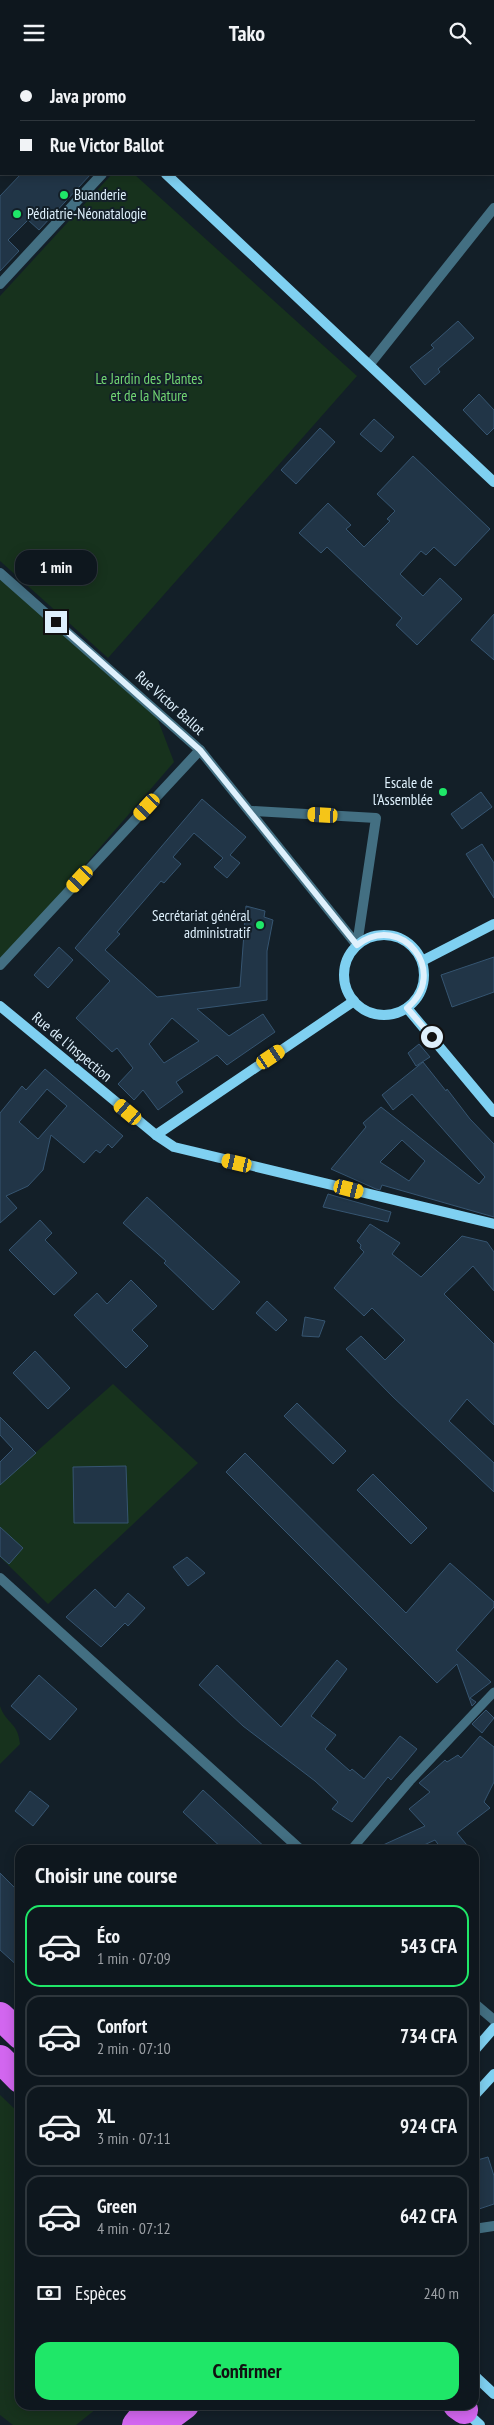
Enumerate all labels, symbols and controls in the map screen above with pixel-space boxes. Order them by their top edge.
icon: menu [20,19,48,47]
text: Tako [229,19,265,47]
icon: search [446,19,474,47]
text: Java promo [50,84,126,108]
text: Rue Victor Ballot [50,133,164,157]
place label: Buanderie [74,185,126,204]
marker: Buanderie [58,189,70,201]
place label: Pédiatrie-Néonatalogie [27,204,147,223]
marker: Pédiatrie-Néonatalogie [11,208,23,220]
park label: Le Jardin des Plantes et de la Nature [95,369,203,405]
callout: 1 min [15,549,97,585]
text: 1 min [40,557,72,577]
route end [45,611,67,633]
street label: Rue Victor Ballot [132,667,209,739]
place label: Escale de l'Assemblée [373,773,433,809]
marker: Escale de l'Assemblée [437,786,449,798]
car [131,791,162,823]
car [307,807,338,823]
car [64,863,95,895]
place label: Secrétariat général administratif [152,906,251,942]
marker: Secrétariat général administratif [254,919,266,931]
street label: Rue de l'Inspection [28,1008,116,1086]
route start [421,1026,443,1048]
car [254,1042,287,1072]
car [111,1097,144,1127]
car [220,1152,253,1174]
car [332,1178,365,1200]
text: Choisir une course [35,1861,177,1889]
icon: car [37,1924,82,1969]
text: Éco [97,1924,120,1948]
text: 543 CFA [400,1934,457,1958]
text: 1 min · 07:09 [97,1948,171,1968]
icon: car [37,2014,82,2059]
text: Confort [97,2014,147,2038]
text: 734 CFA [400,2024,457,2048]
text: 2 min · 07:10 [97,2038,171,2058]
icon: car [37,2104,82,2149]
text: XL [97,2104,115,2128]
text: 924 CFA [400,2114,457,2138]
text: 3 min · 07:11 [97,2128,171,2148]
icon: car [37,2194,82,2239]
text: Green [97,2194,137,2218]
text: 642 CFA [400,2204,457,2228]
text: 4 min · 07:12 [97,2218,171,2238]
icon: cash [35,2279,63,2307]
text: Espèces [75,2281,126,2305]
text: 240 m [424,2283,459,2303]
button: Confirmer [35,2342,459,2400]

